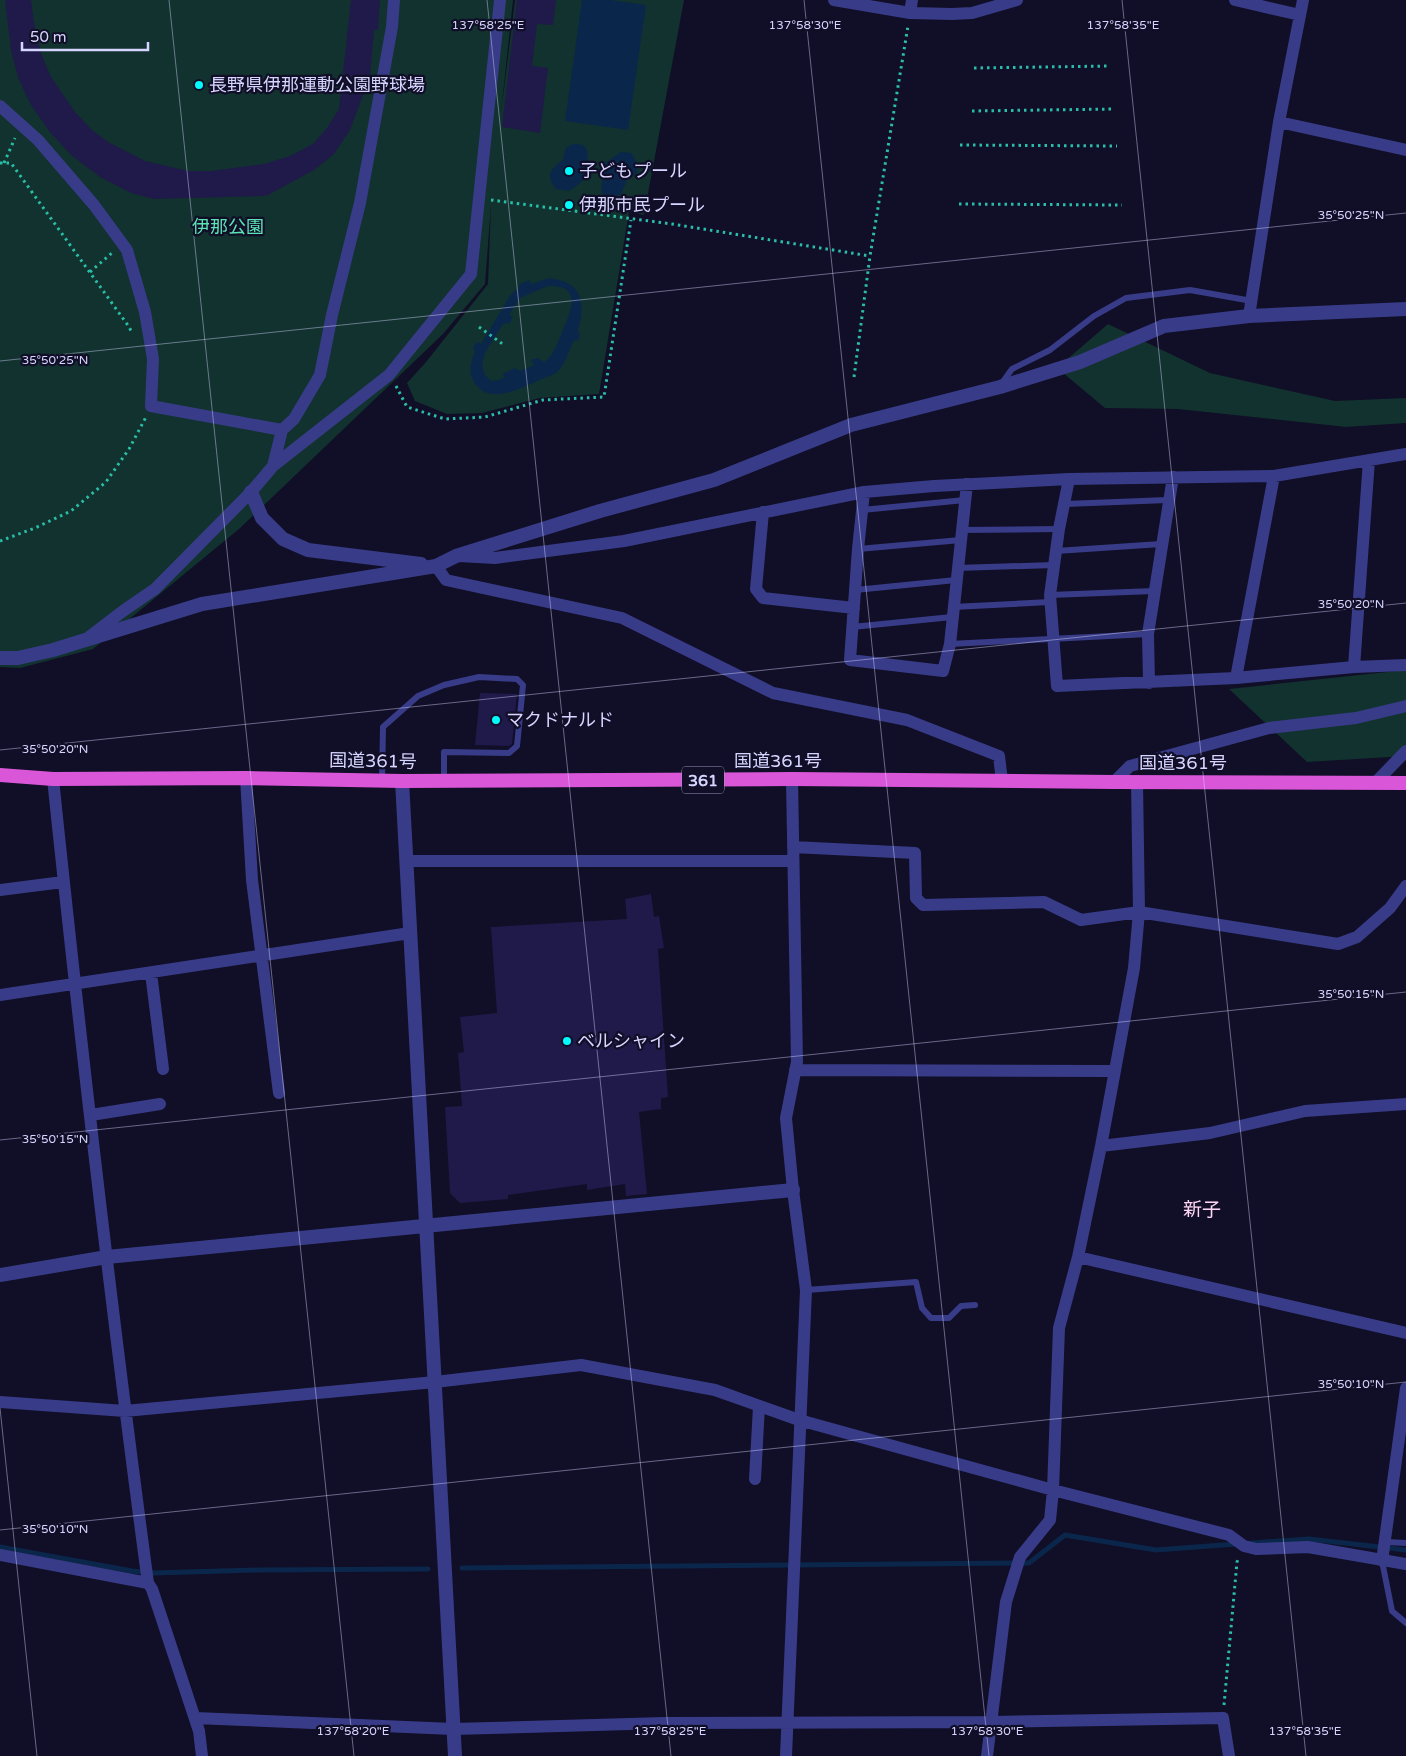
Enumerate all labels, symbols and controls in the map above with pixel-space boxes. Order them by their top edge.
text: 137°58'25"E [452,18,525,32]
text: 137°58'30"E [769,18,842,32]
text: 137°58'35"E [1087,18,1160,32]
scale bar [22,20,149,52]
text: 50 m [30,28,67,46]
place label: 長野県伊那運動公園野球場 [209,74,425,96]
marker: 長野県伊那運動公園野球場 [193,79,205,91]
place label: 子どもプール [579,160,687,182]
marker: 子どもプール [563,165,575,177]
place label: 伊那市民プール [579,194,705,216]
marker: 伊那市民プール [563,199,575,211]
text: 35°50'25"N [1318,208,1384,222]
park label: 伊那公園 [192,216,264,238]
text: 35°50'25"N [22,353,88,367]
text: 35°50'20"N [1318,597,1384,611]
place label: マクドナルド [506,709,614,731]
marker: マクドナルド [490,714,502,726]
text: 35°50'20"N [22,742,88,756]
street label: 国道361号 [329,749,417,773]
street label: 国道361号 [734,750,822,772]
street label: 国道361号 [1139,752,1227,774]
road number: 361 [682,766,724,794]
text: 35°50'15"N [1318,987,1384,1001]
place label: ベルシャイン [577,1030,685,1052]
marker: ベルシャイン [561,1035,573,1047]
text: 35°50'15"N [22,1132,88,1146]
district label: 新子 [1183,1199,1221,1221]
text: 35°50'10"N [1318,1377,1384,1391]
text: 35°50'10"N [22,1522,88,1536]
text: 137°58'20"E [317,1724,390,1738]
text: 137°58'25"E [634,1724,707,1738]
text: 137°58'30"E [951,1724,1024,1738]
text: 137°58'35"E [1269,1724,1342,1738]

